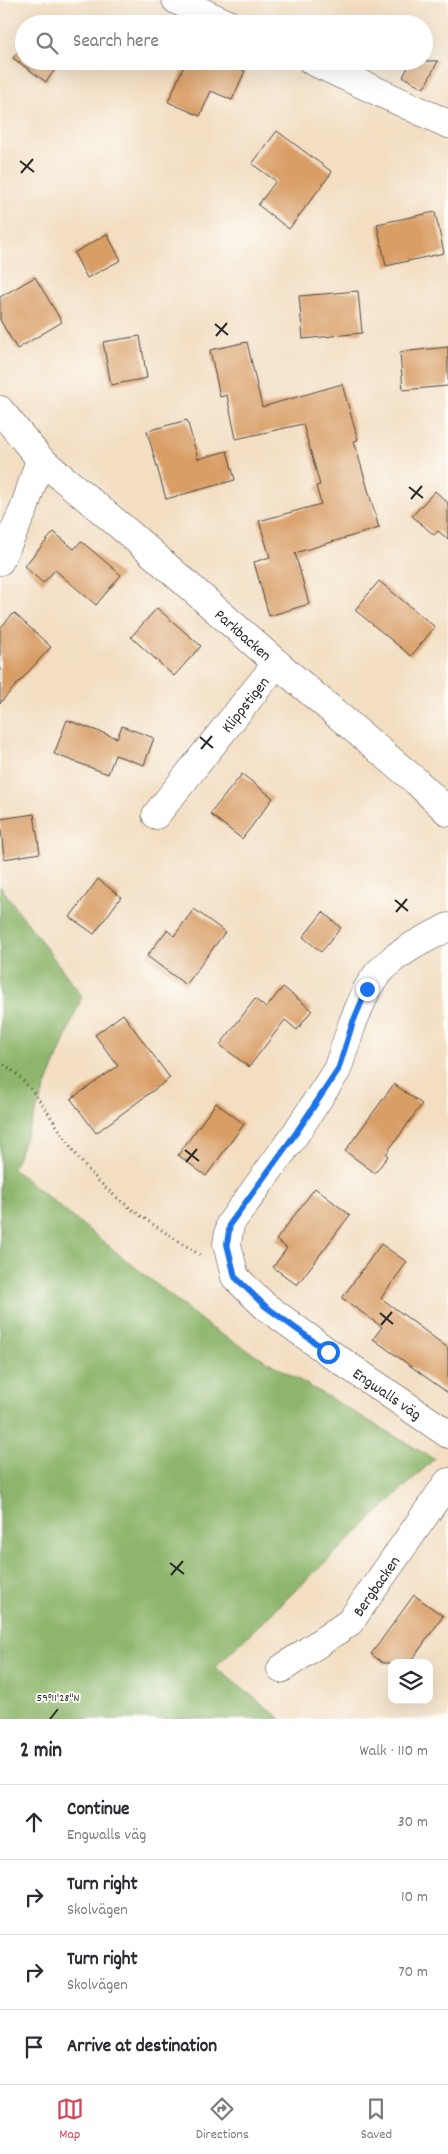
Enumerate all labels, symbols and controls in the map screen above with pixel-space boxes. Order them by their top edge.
search box [15,15,433,70]
icon: search [33,29,61,57]
text: Search here [73,29,159,56]
street label: Parkbacken [209,605,276,668]
street label: Klippstigen [217,672,276,738]
route end [356,978,379,1001]
route start [317,1341,340,1364]
street label: Engwalls väg [347,1363,426,1427]
street label: Bergbacken [348,1552,407,1622]
map controls [388,1659,433,1704]
button: layers [388,1659,433,1704]
text: 59°11'28"N [37,1690,79,1707]
text: 2 min [20,1737,62,1767]
text: Walk · 110 m [360,1740,428,1763]
text: Continue [67,1797,129,1824]
icon: ahead [20,1808,48,1836]
text: 30 m [398,1811,428,1834]
text: Engwalls väg [67,1824,146,1847]
text: Turn right [67,1872,138,1899]
icon: right [20,1883,48,1911]
text: 10 m [401,1886,428,1909]
text: Skolvägen [67,1899,128,1922]
text: Turn right [67,1947,138,1974]
icon: right [20,1958,48,1986]
text: 70 m [398,1961,428,1984]
text: Skolvägen [67,1974,128,1997]
icon: arrive [20,2033,48,2061]
text: Arrive at destination [67,2034,217,2061]
tab: Map [56,2095,84,2145]
tab: Directions [196,2095,249,2145]
tab: Saved [361,2095,392,2145]

